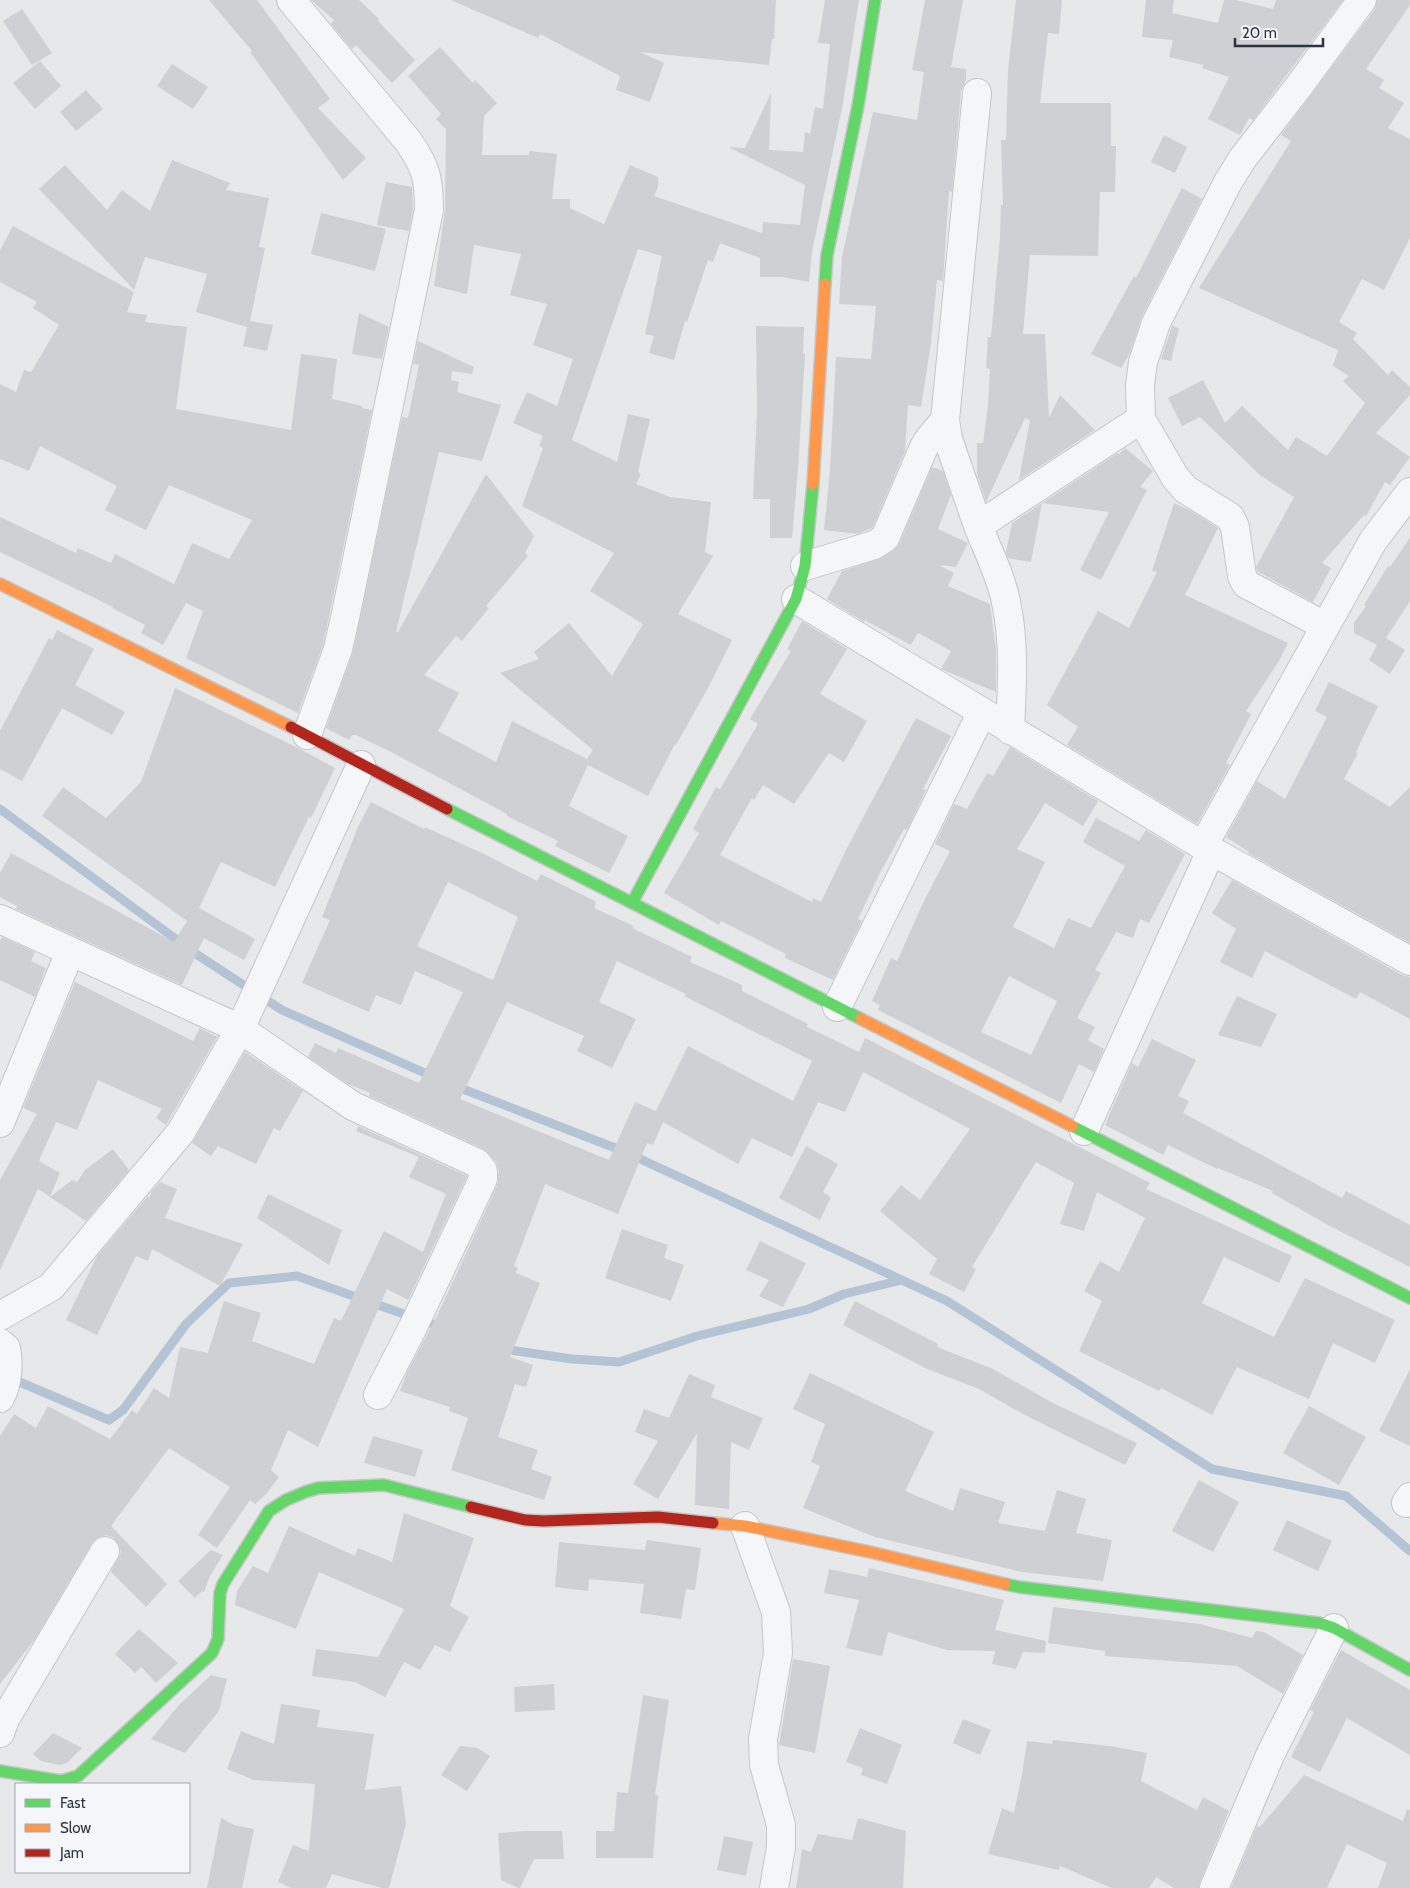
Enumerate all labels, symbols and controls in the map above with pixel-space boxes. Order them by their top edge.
scale bar [1235,15,1322,47]
text: 20 m [1242,24,1277,42]
legend [15,1783,190,1873]
text: Fast [60,1794,85,1812]
text: Slow [60,1819,91,1837]
text: Jam [59,1844,84,1862]

